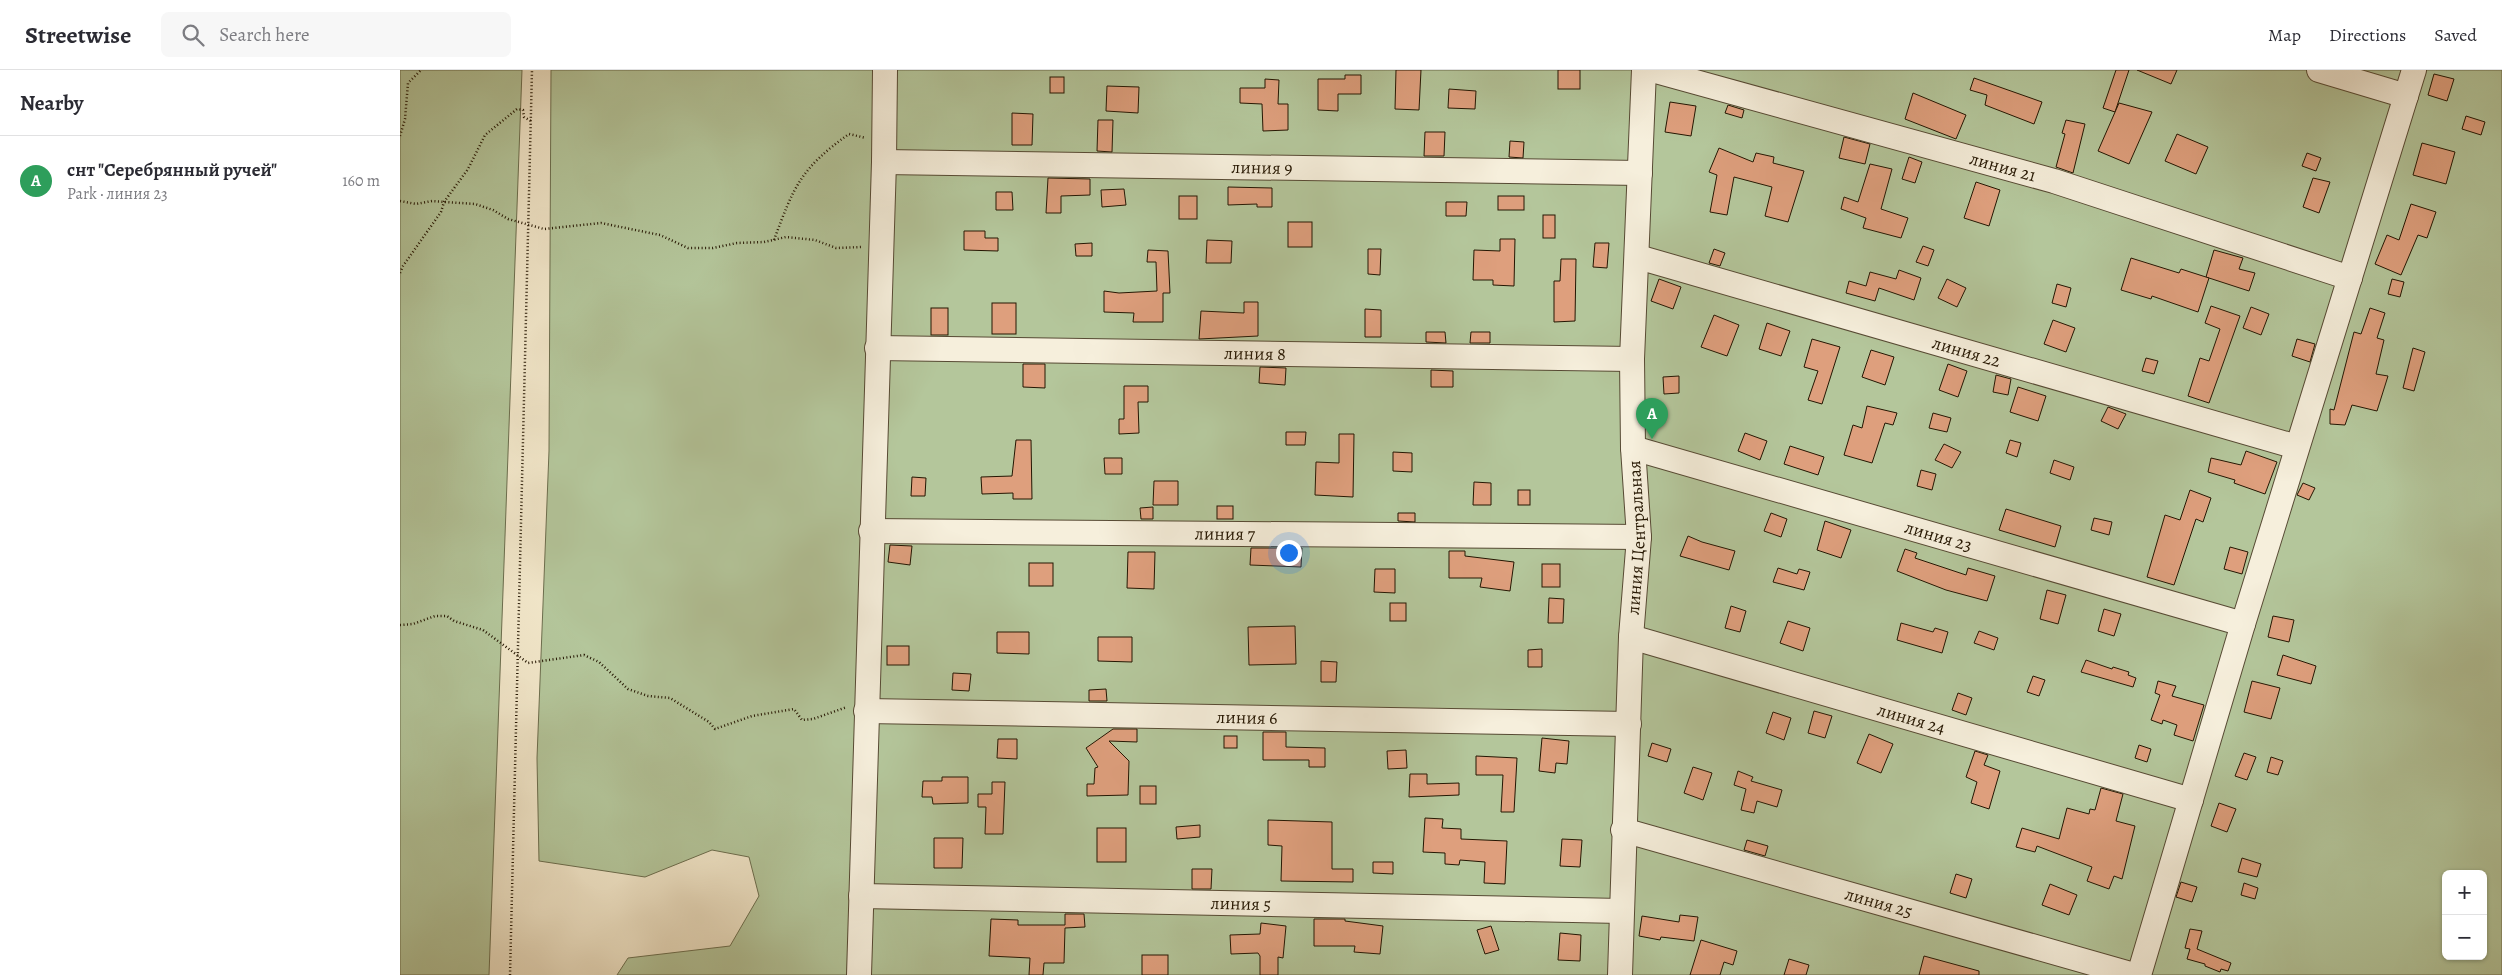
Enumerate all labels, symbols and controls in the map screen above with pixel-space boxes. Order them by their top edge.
search box [161,12,511,57]
text: Streetwise [25,19,131,51]
icon: search [179,21,207,49]
text: Search here [219,22,310,48]
text: Map [2268,23,2301,47]
text: Directions [2329,23,2406,47]
text: Saved [2434,23,2477,47]
text: Nearby [20,89,83,117]
street label: линия 21 [1967,146,2039,187]
street label: линия 9 [1231,155,1293,180]
text: снт "Серебрянный ручей" [67,157,277,183]
text: A [31,170,41,192]
text: 160 m [342,170,380,192]
text: Park · линия 23 [67,183,168,205]
street label: линия 22 [1930,331,2004,373]
street label: линия 8 [1224,341,1286,366]
pin: A [1636,398,1668,439]
street label: линия Центральная [1621,460,1651,615]
street label: линия 23 [1902,515,1975,557]
street label: линия 7 [1195,522,1256,546]
your location [1276,540,1302,566]
street label: линия 24 [1875,697,1948,740]
street label: линия 6 [1216,705,1278,730]
map controls [2442,870,2487,960]
button: + [2442,870,2487,915]
street label: линия 25 [1842,882,1915,924]
street label: линия 5 [1210,891,1271,916]
button: − [2442,915,2487,960]

